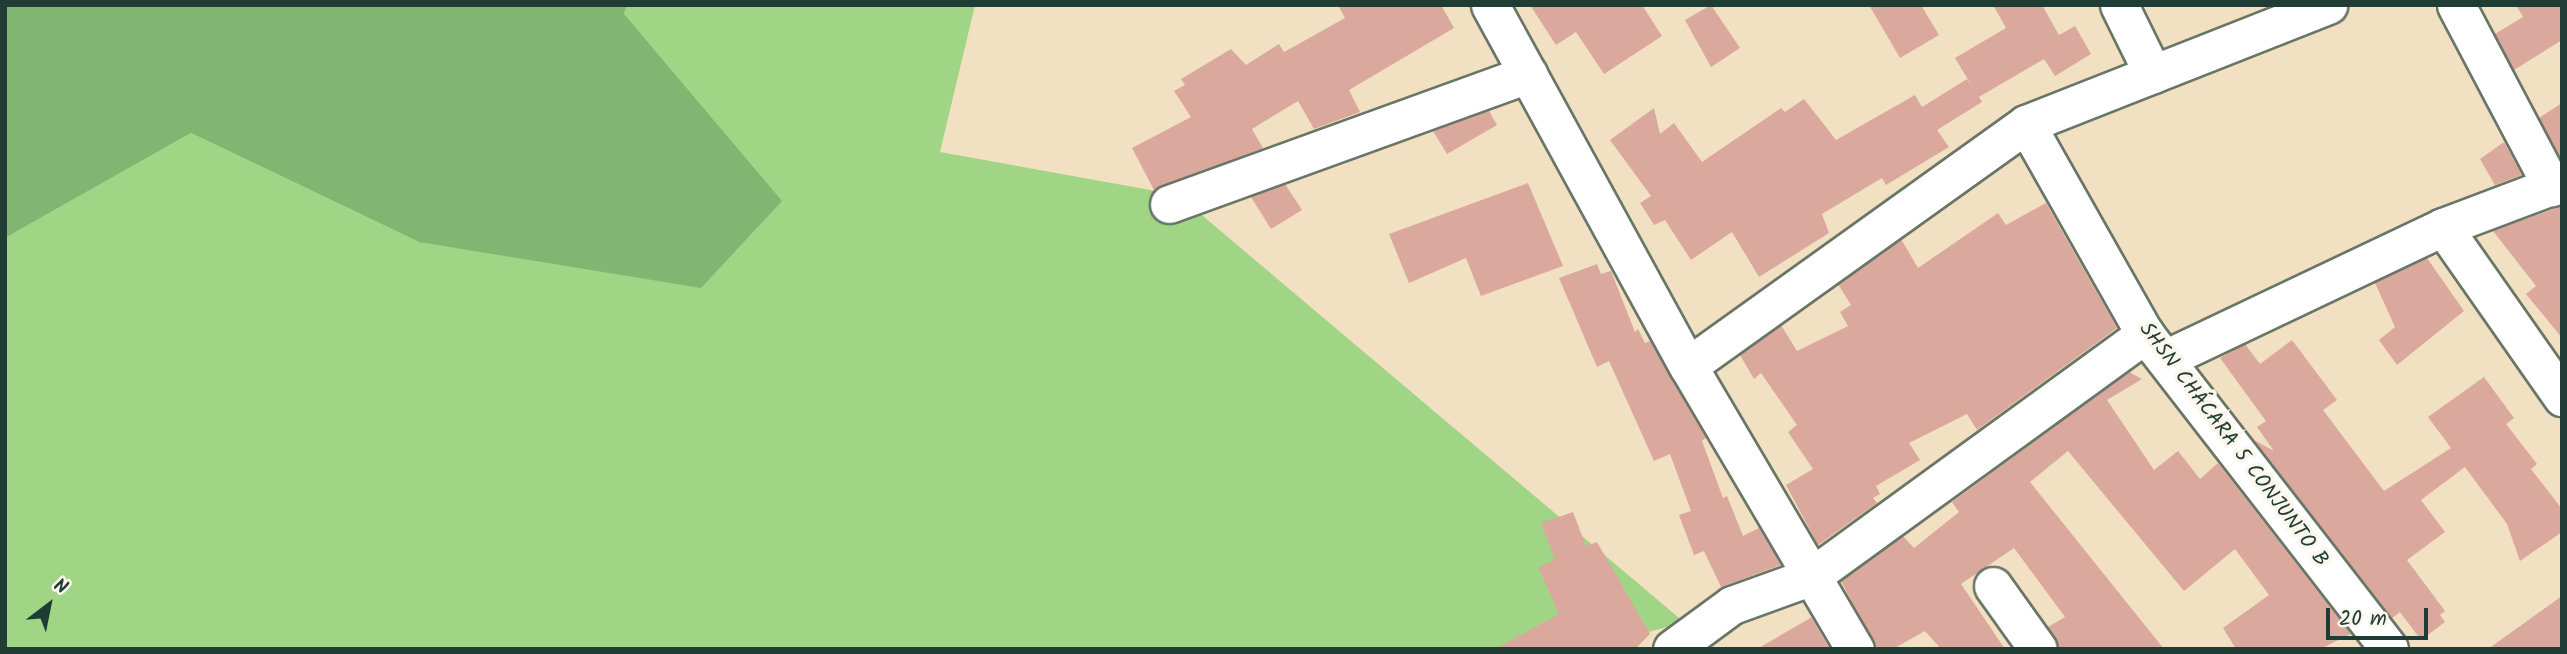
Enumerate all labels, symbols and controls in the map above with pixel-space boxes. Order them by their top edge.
street label: SHSN CHÁCARA 5 CONJUNTO B [2133,318,2333,572]
north arrow [14,570,84,640]
text: N [47,571,73,603]
scale bar [2329,594,2430,638]
text: 20 m [2339,603,2387,636]

